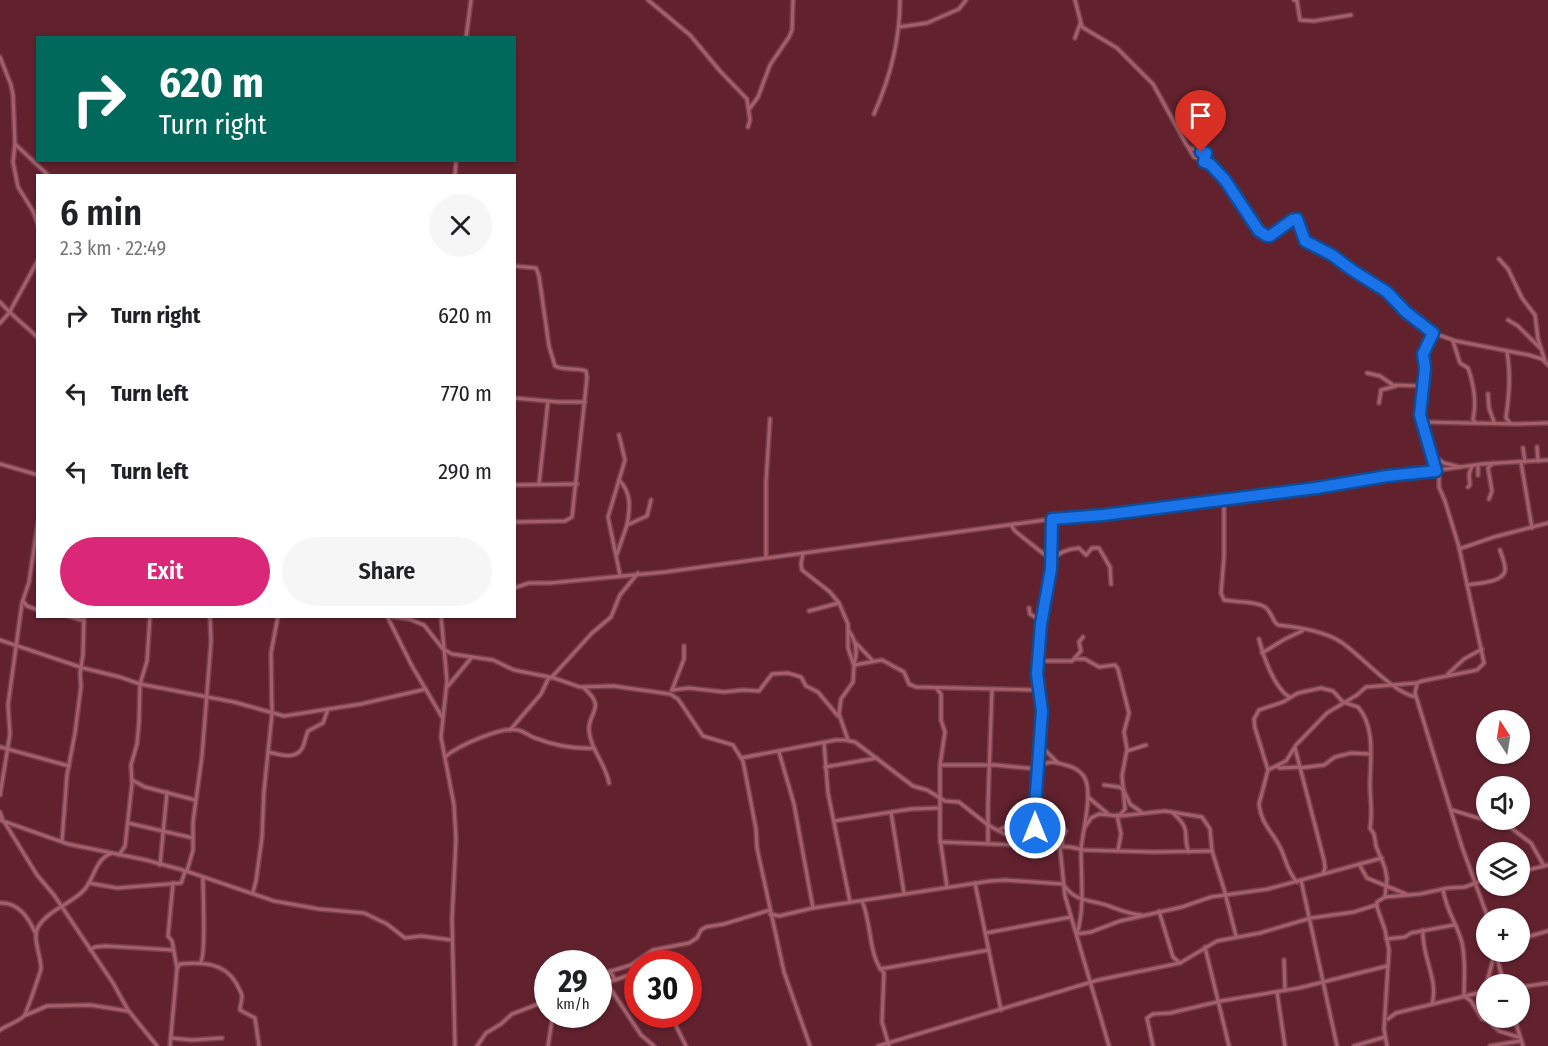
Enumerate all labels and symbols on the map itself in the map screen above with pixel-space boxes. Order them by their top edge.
pin [1175,90,1226,152]
north arrow [1476,710,1530,764]
position arrow [1003,796,1067,860]
speed limit sign: 30 [624,950,702,1028]

